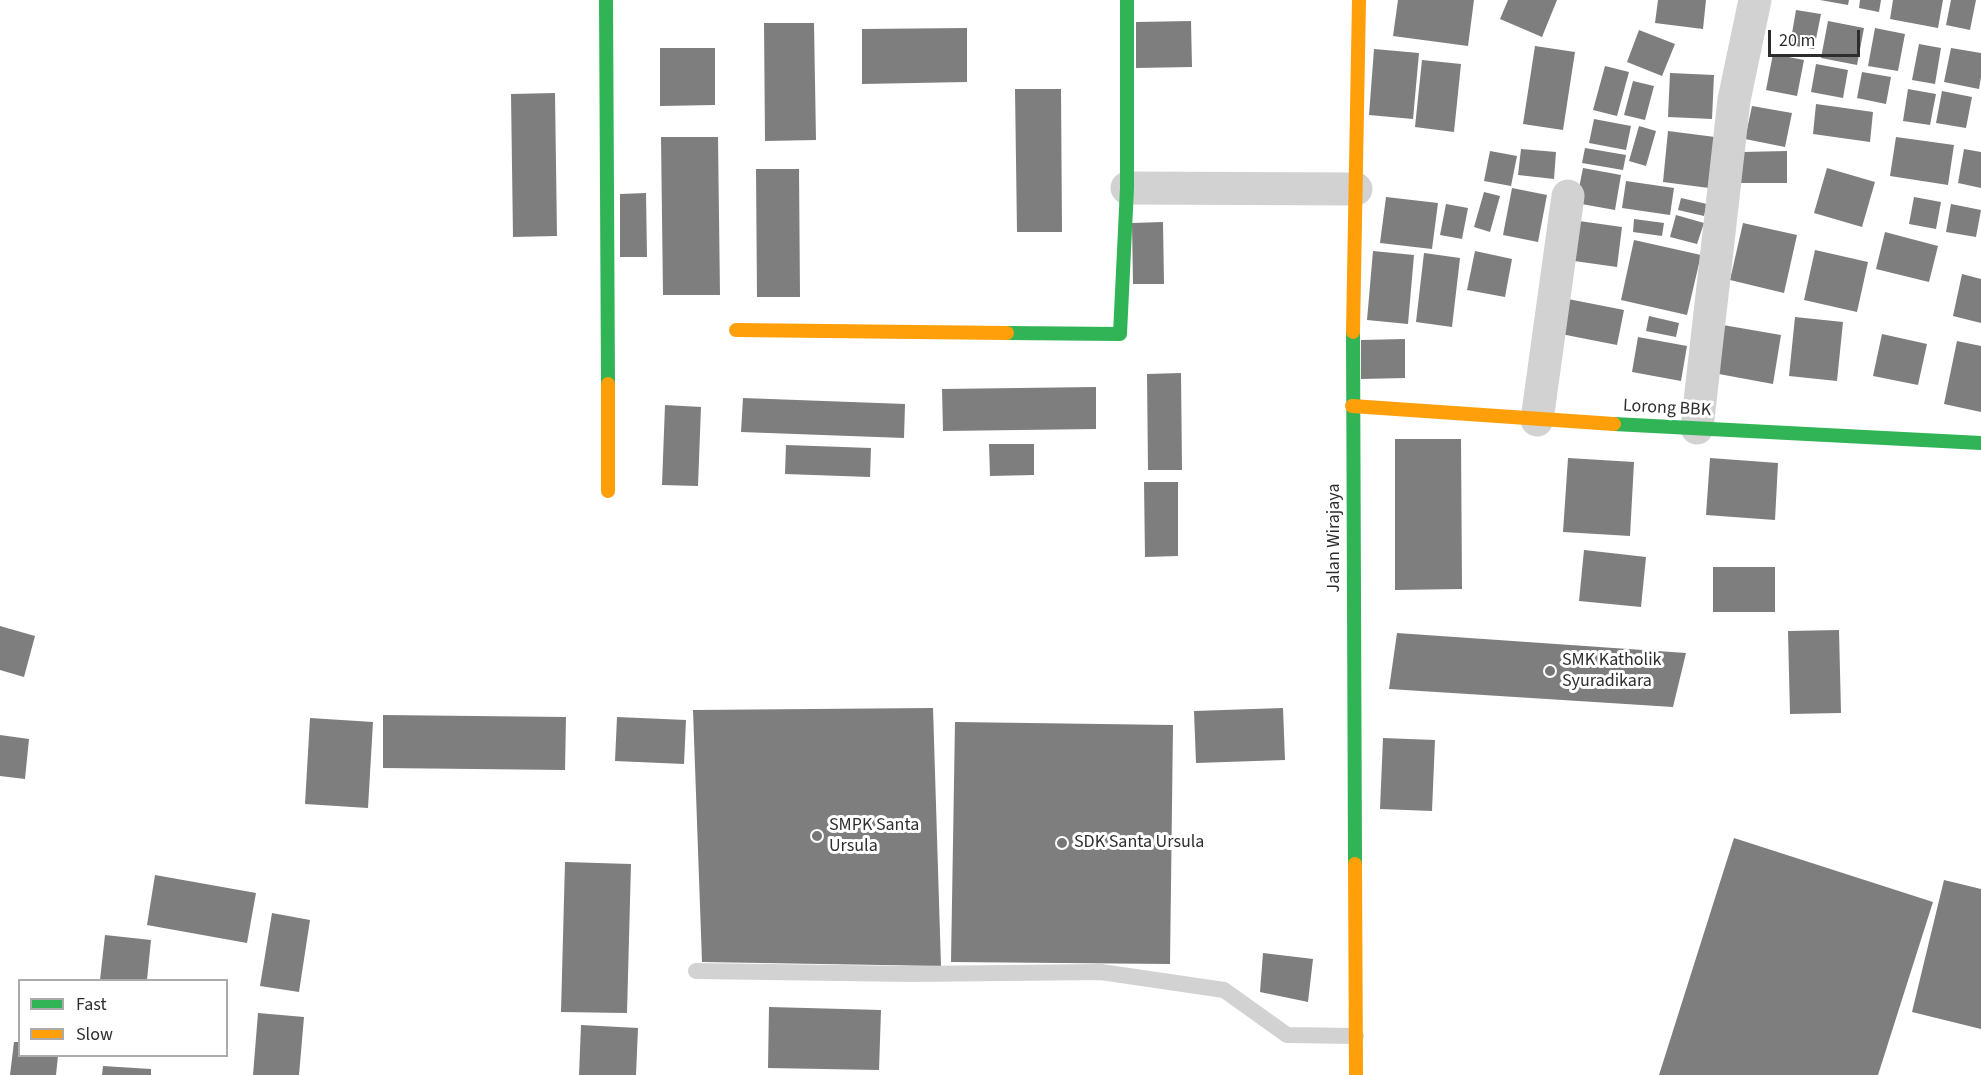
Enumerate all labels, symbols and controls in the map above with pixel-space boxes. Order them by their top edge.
scale bar [1771,18,1862,56]
text: 20 m [1779,28,1815,53]
street label: Lorong BBK [1622,396,1712,422]
street label: Jalan Wirajaya [1324,484,1346,592]
place label: SMK Katholik Syuradikara [1562,650,1662,692]
marker: SMK Katholik Syuradikara [1543,664,1557,678]
place label: SMPK Santa Ursula [829,815,919,858]
marker: SMPK Santa Ursula [810,829,824,843]
place label: SDK Santa Ursula [1074,832,1204,854]
marker: SDK Santa Ursula [1055,836,1069,850]
legend [18,979,228,1057]
text: Fast [76,992,107,1017]
text: Slow [76,1022,113,1047]

